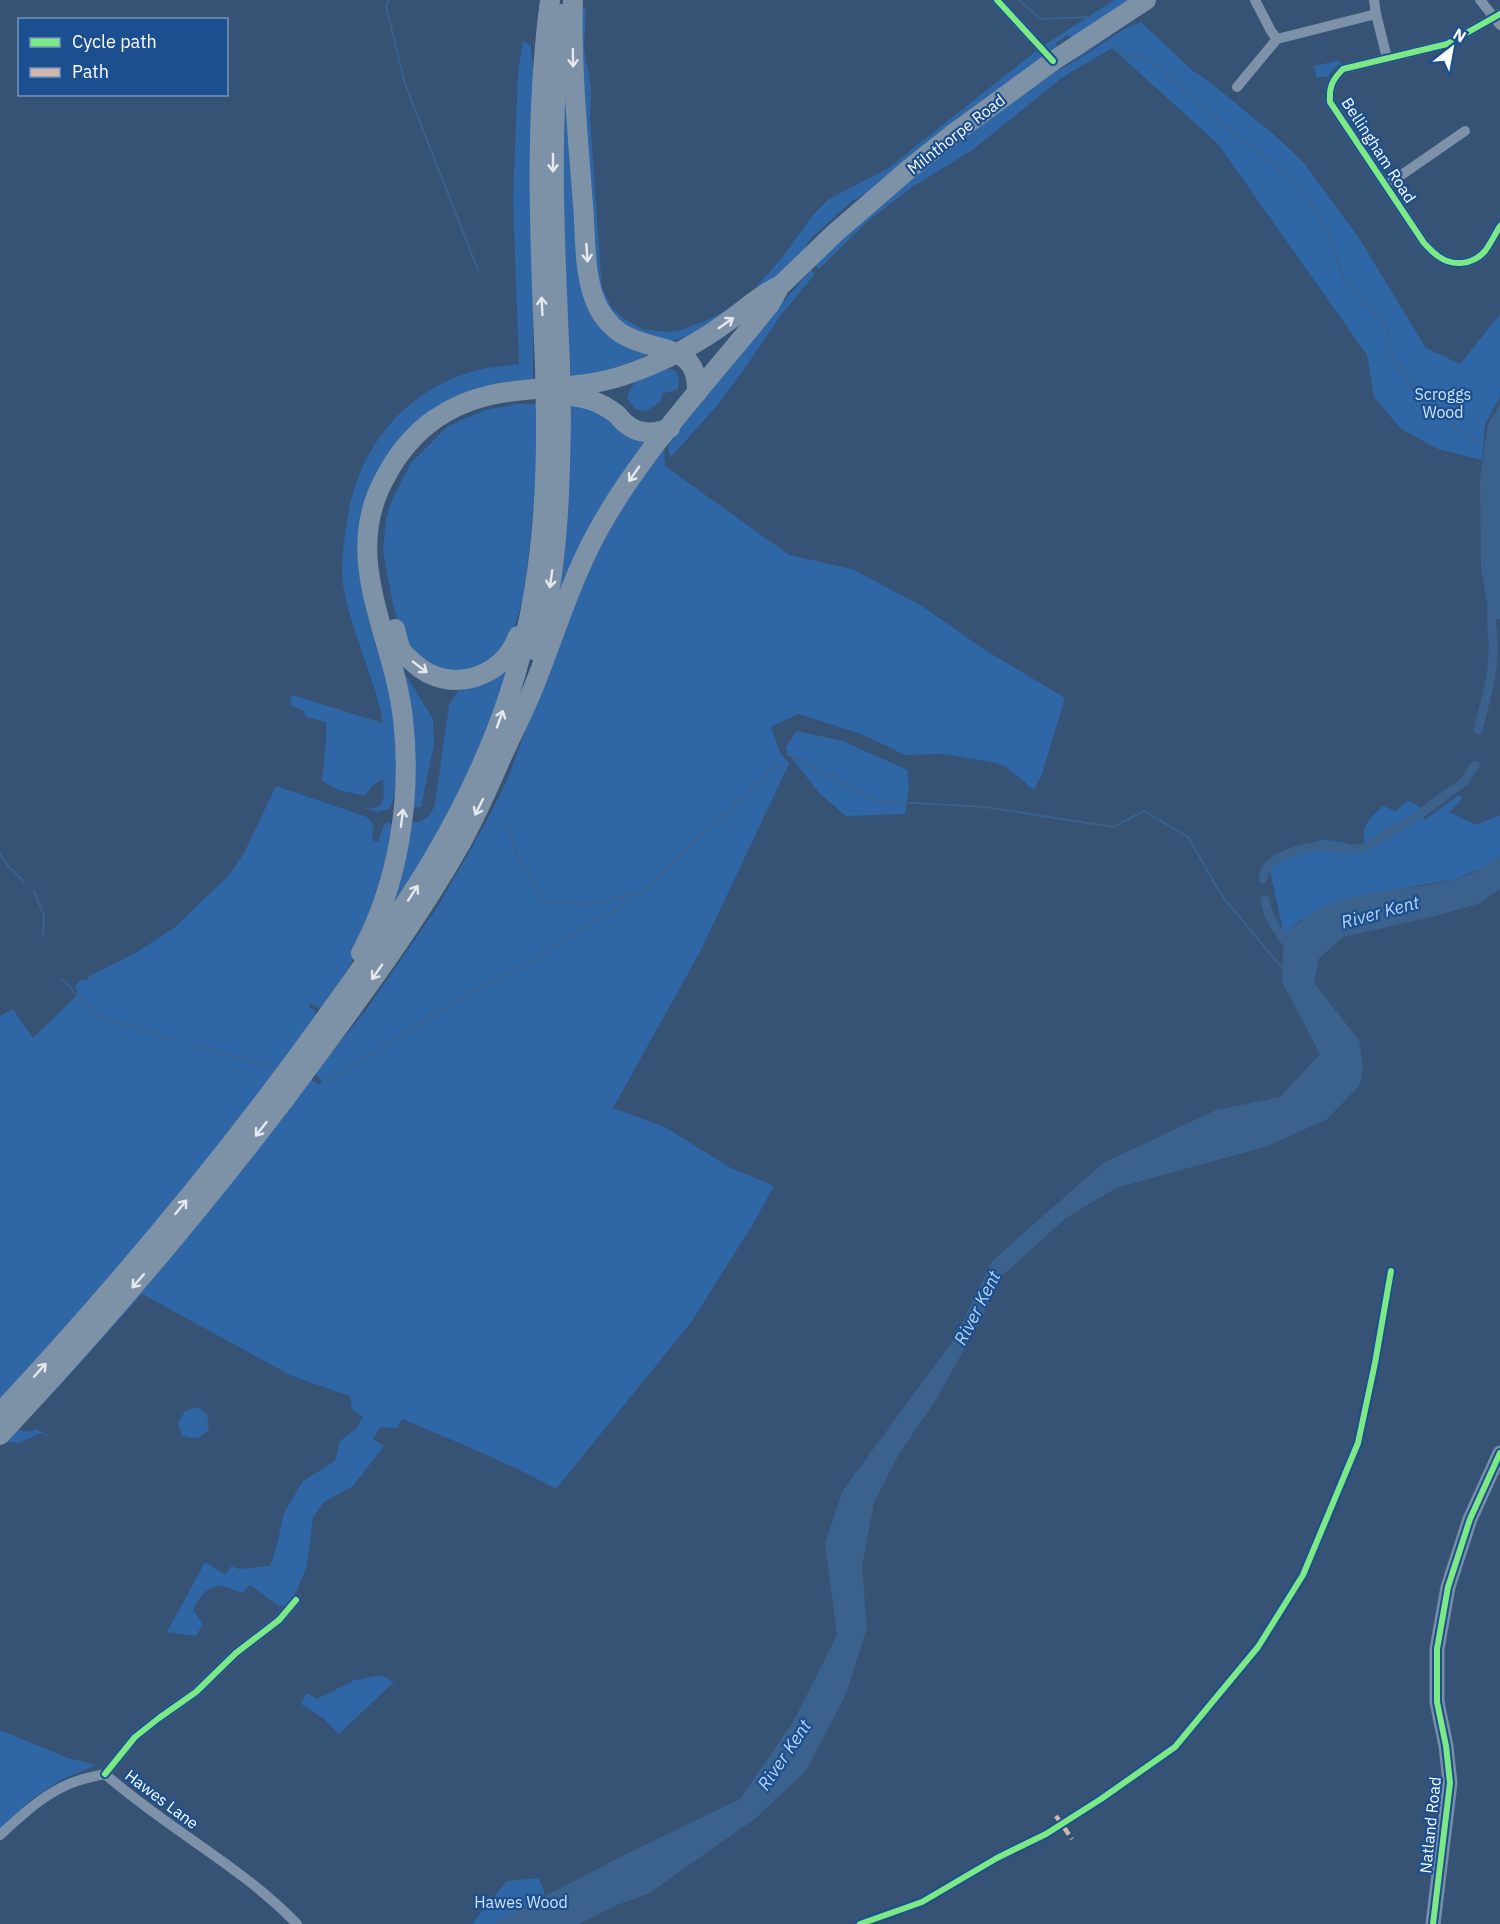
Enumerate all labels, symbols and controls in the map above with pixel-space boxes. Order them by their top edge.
legend [18,18,228,96]
north arrow [1422,18,1482,78]
text: N [1450,24,1470,47]
text: Cycle path [72,30,157,53]
one-way arrow [567,48,579,68]
text: Path [72,60,109,83]
street label: Milnthorpe Road [903,90,1009,178]
street label: Bellingham Road [1338,94,1420,206]
one-way arrow [547,152,559,172]
one-way arrow [582,243,593,262]
one-way arrow [537,297,548,317]
one-way arrow [718,316,734,329]
park label: Scroggs Wood [1415,384,1471,422]
one-way arrow [628,466,640,482]
one-way arrow [545,569,556,588]
one-way arrow [411,661,427,673]
one-way arrow [496,711,507,729]
one-way arrow [473,797,485,815]
one-way arrow [397,809,408,829]
one-way arrow [407,885,419,902]
water label: River Kent [1338,890,1423,933]
one-way arrow [371,963,383,980]
one-way arrow [255,1121,268,1137]
one-way arrow [174,1200,188,1215]
water label: River Kent [949,1266,1006,1349]
one-way arrow [131,1273,145,1288]
one-way arrow [33,1363,47,1378]
water label: River Kent [752,1714,817,1795]
street label: Hawes Lane [121,1765,203,1833]
street label: Natland Road [1415,1776,1445,1874]
park label: Hawes Wood [474,1892,568,1912]

